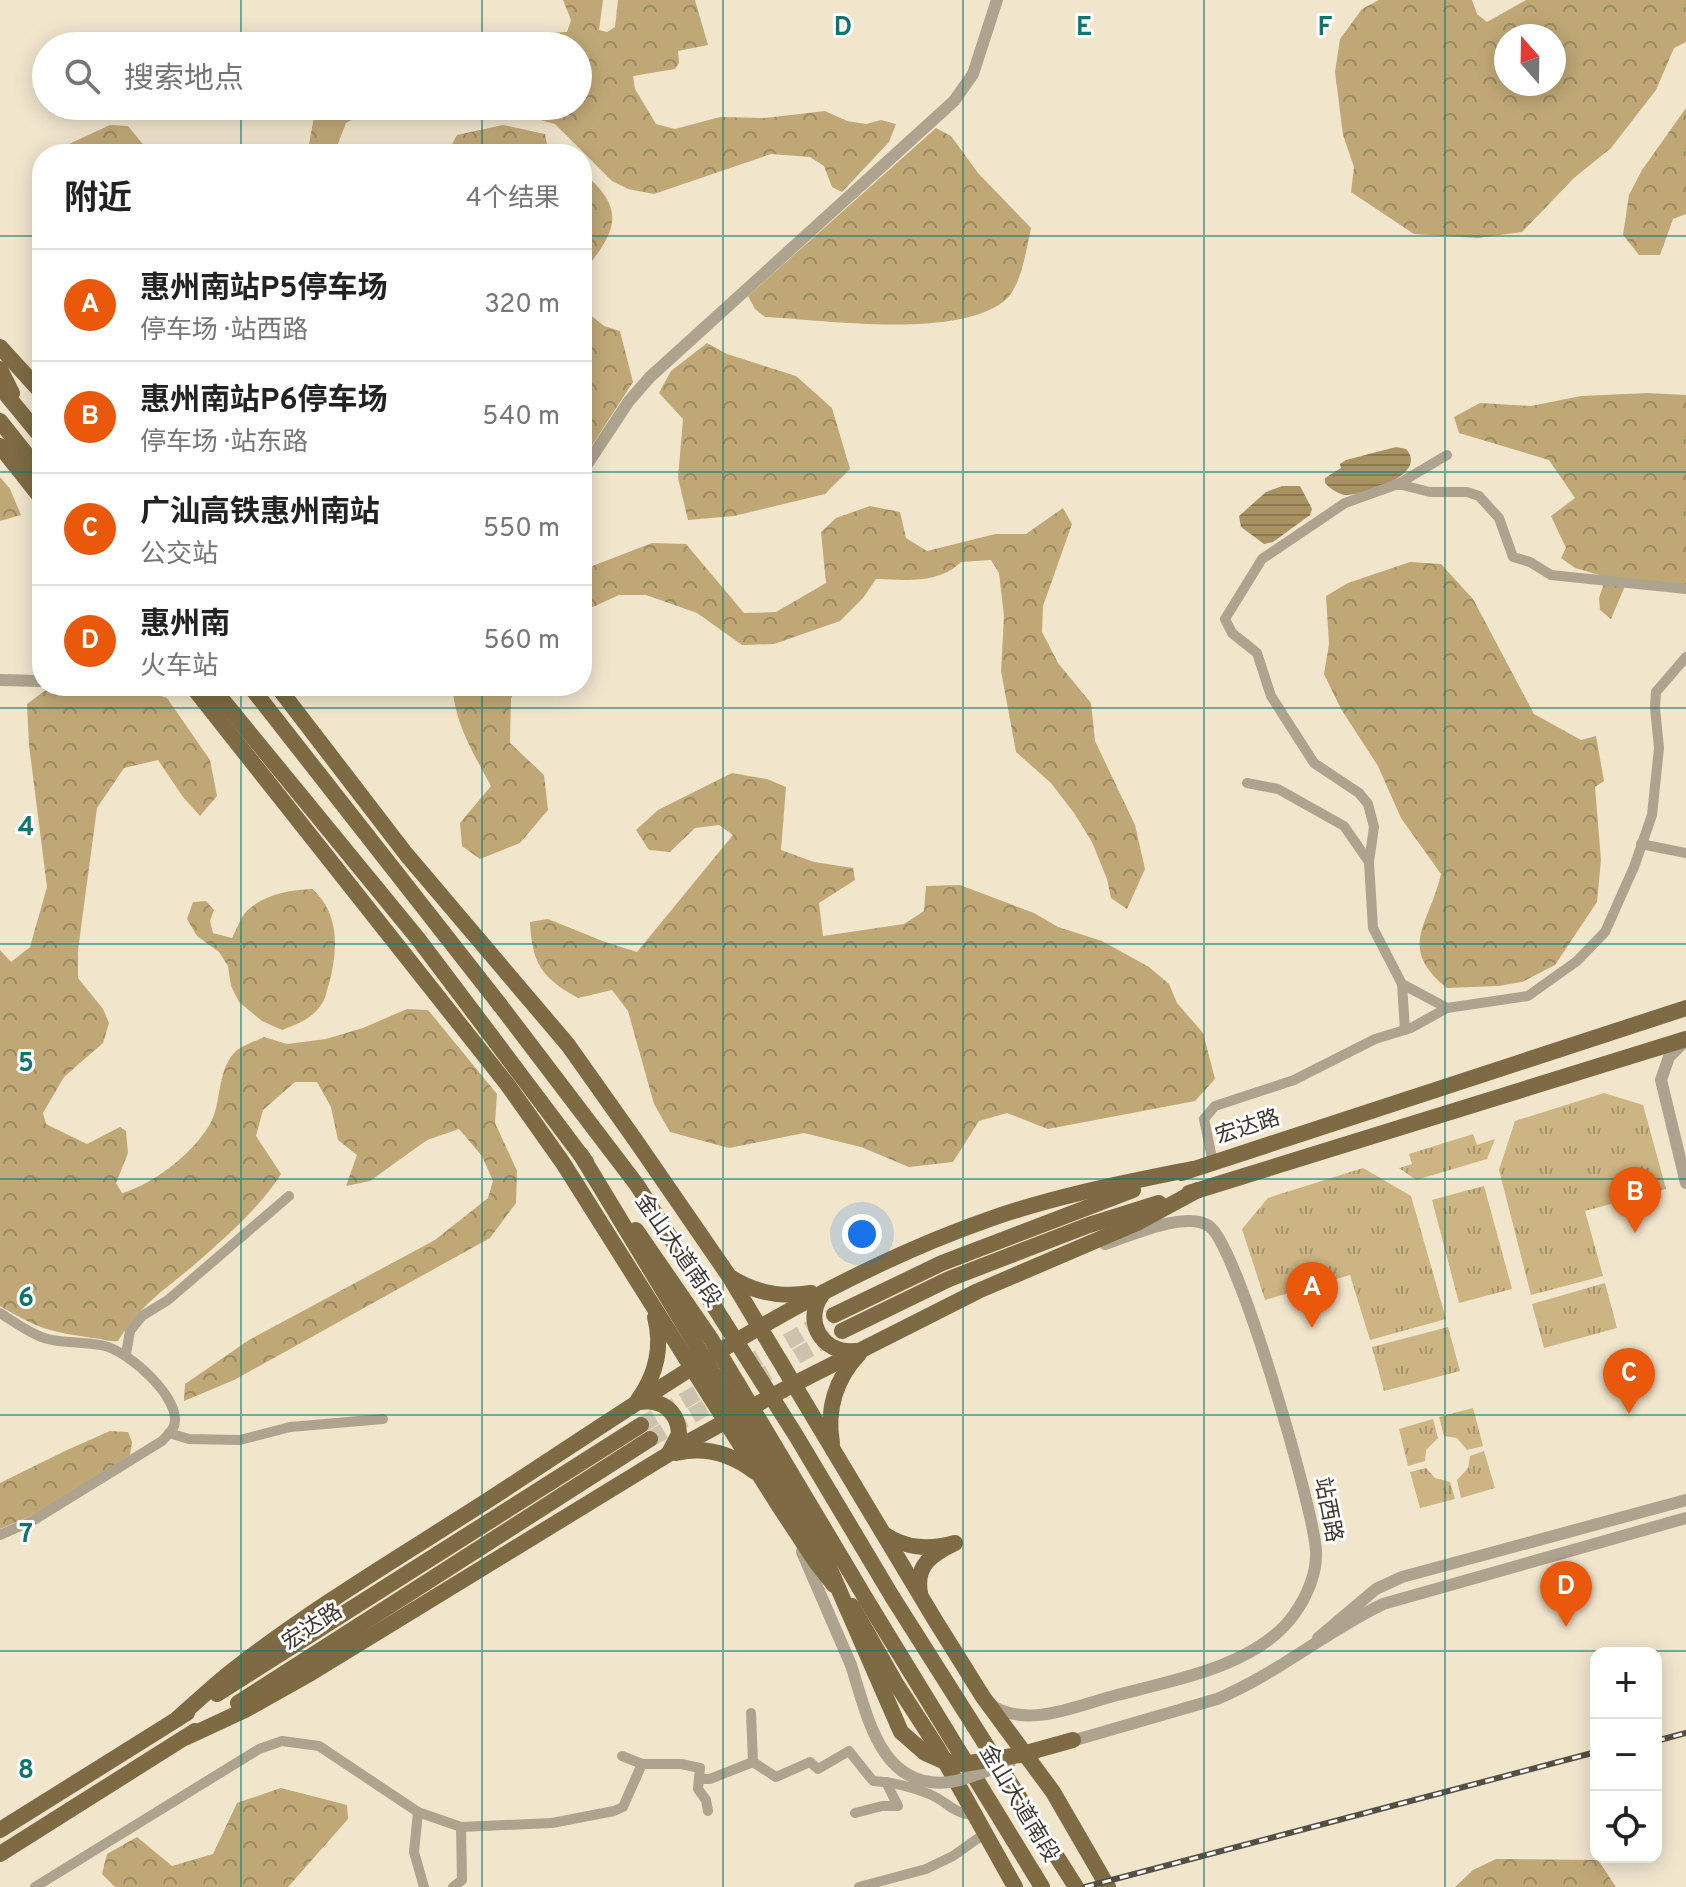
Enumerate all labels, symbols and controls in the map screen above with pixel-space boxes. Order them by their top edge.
text: D [834,12,852,45]
text: E [1076,12,1092,45]
text: F [1318,12,1333,45]
north arrow [1494,24,1566,96]
search box [32,32,592,120]
icon: search [60,54,104,98]
text: 搜索地点 [124,62,244,99]
text: 附近 [64,179,132,222]
text: 4个结果 [466,183,560,216]
text: 惠州南站P5停车场 [140,271,388,308]
text: A [81,289,99,322]
text: 320 m [484,289,560,322]
text: 停车场 · 站西路 [140,315,308,348]
text: 惠州南站P6停车场 [140,383,388,420]
text: B [81,401,99,434]
text: 540 m [482,401,560,434]
text: 停车场 · 站东路 [140,427,308,460]
text: 广汕高铁惠州南站 [140,495,380,532]
text: C [82,513,98,546]
text: 550 m [483,513,560,546]
text: 公交站 [140,539,218,572]
text: 惠州南 [140,607,230,644]
text: D [81,625,99,658]
text: 560 m [484,625,560,658]
text: 火车站 [140,651,218,684]
text: 4 [18,812,34,845]
text: 5 [18,1048,34,1081]
street label: 宏达路 [1212,1105,1284,1151]
pin: B [1609,1167,1661,1233]
street label: 金山大道南段 [628,1189,726,1313]
your location [842,1214,882,1254]
pin: A [1286,1262,1338,1328]
text: 6 [18,1283,34,1316]
pin: C [1603,1348,1655,1414]
street label: 站西路 [1307,1475,1347,1545]
text: 7 [19,1519,33,1552]
pin: D [1540,1561,1592,1627]
street label: 宏达路 [278,1599,348,1657]
map controls [1590,1647,1662,1863]
button: + [1590,1647,1662,1719]
button: − [1590,1719,1662,1791]
street label: 金山大道南段 [972,1740,1064,1868]
text: 8 [18,1755,34,1788]
button: locate [1590,1791,1662,1863]

